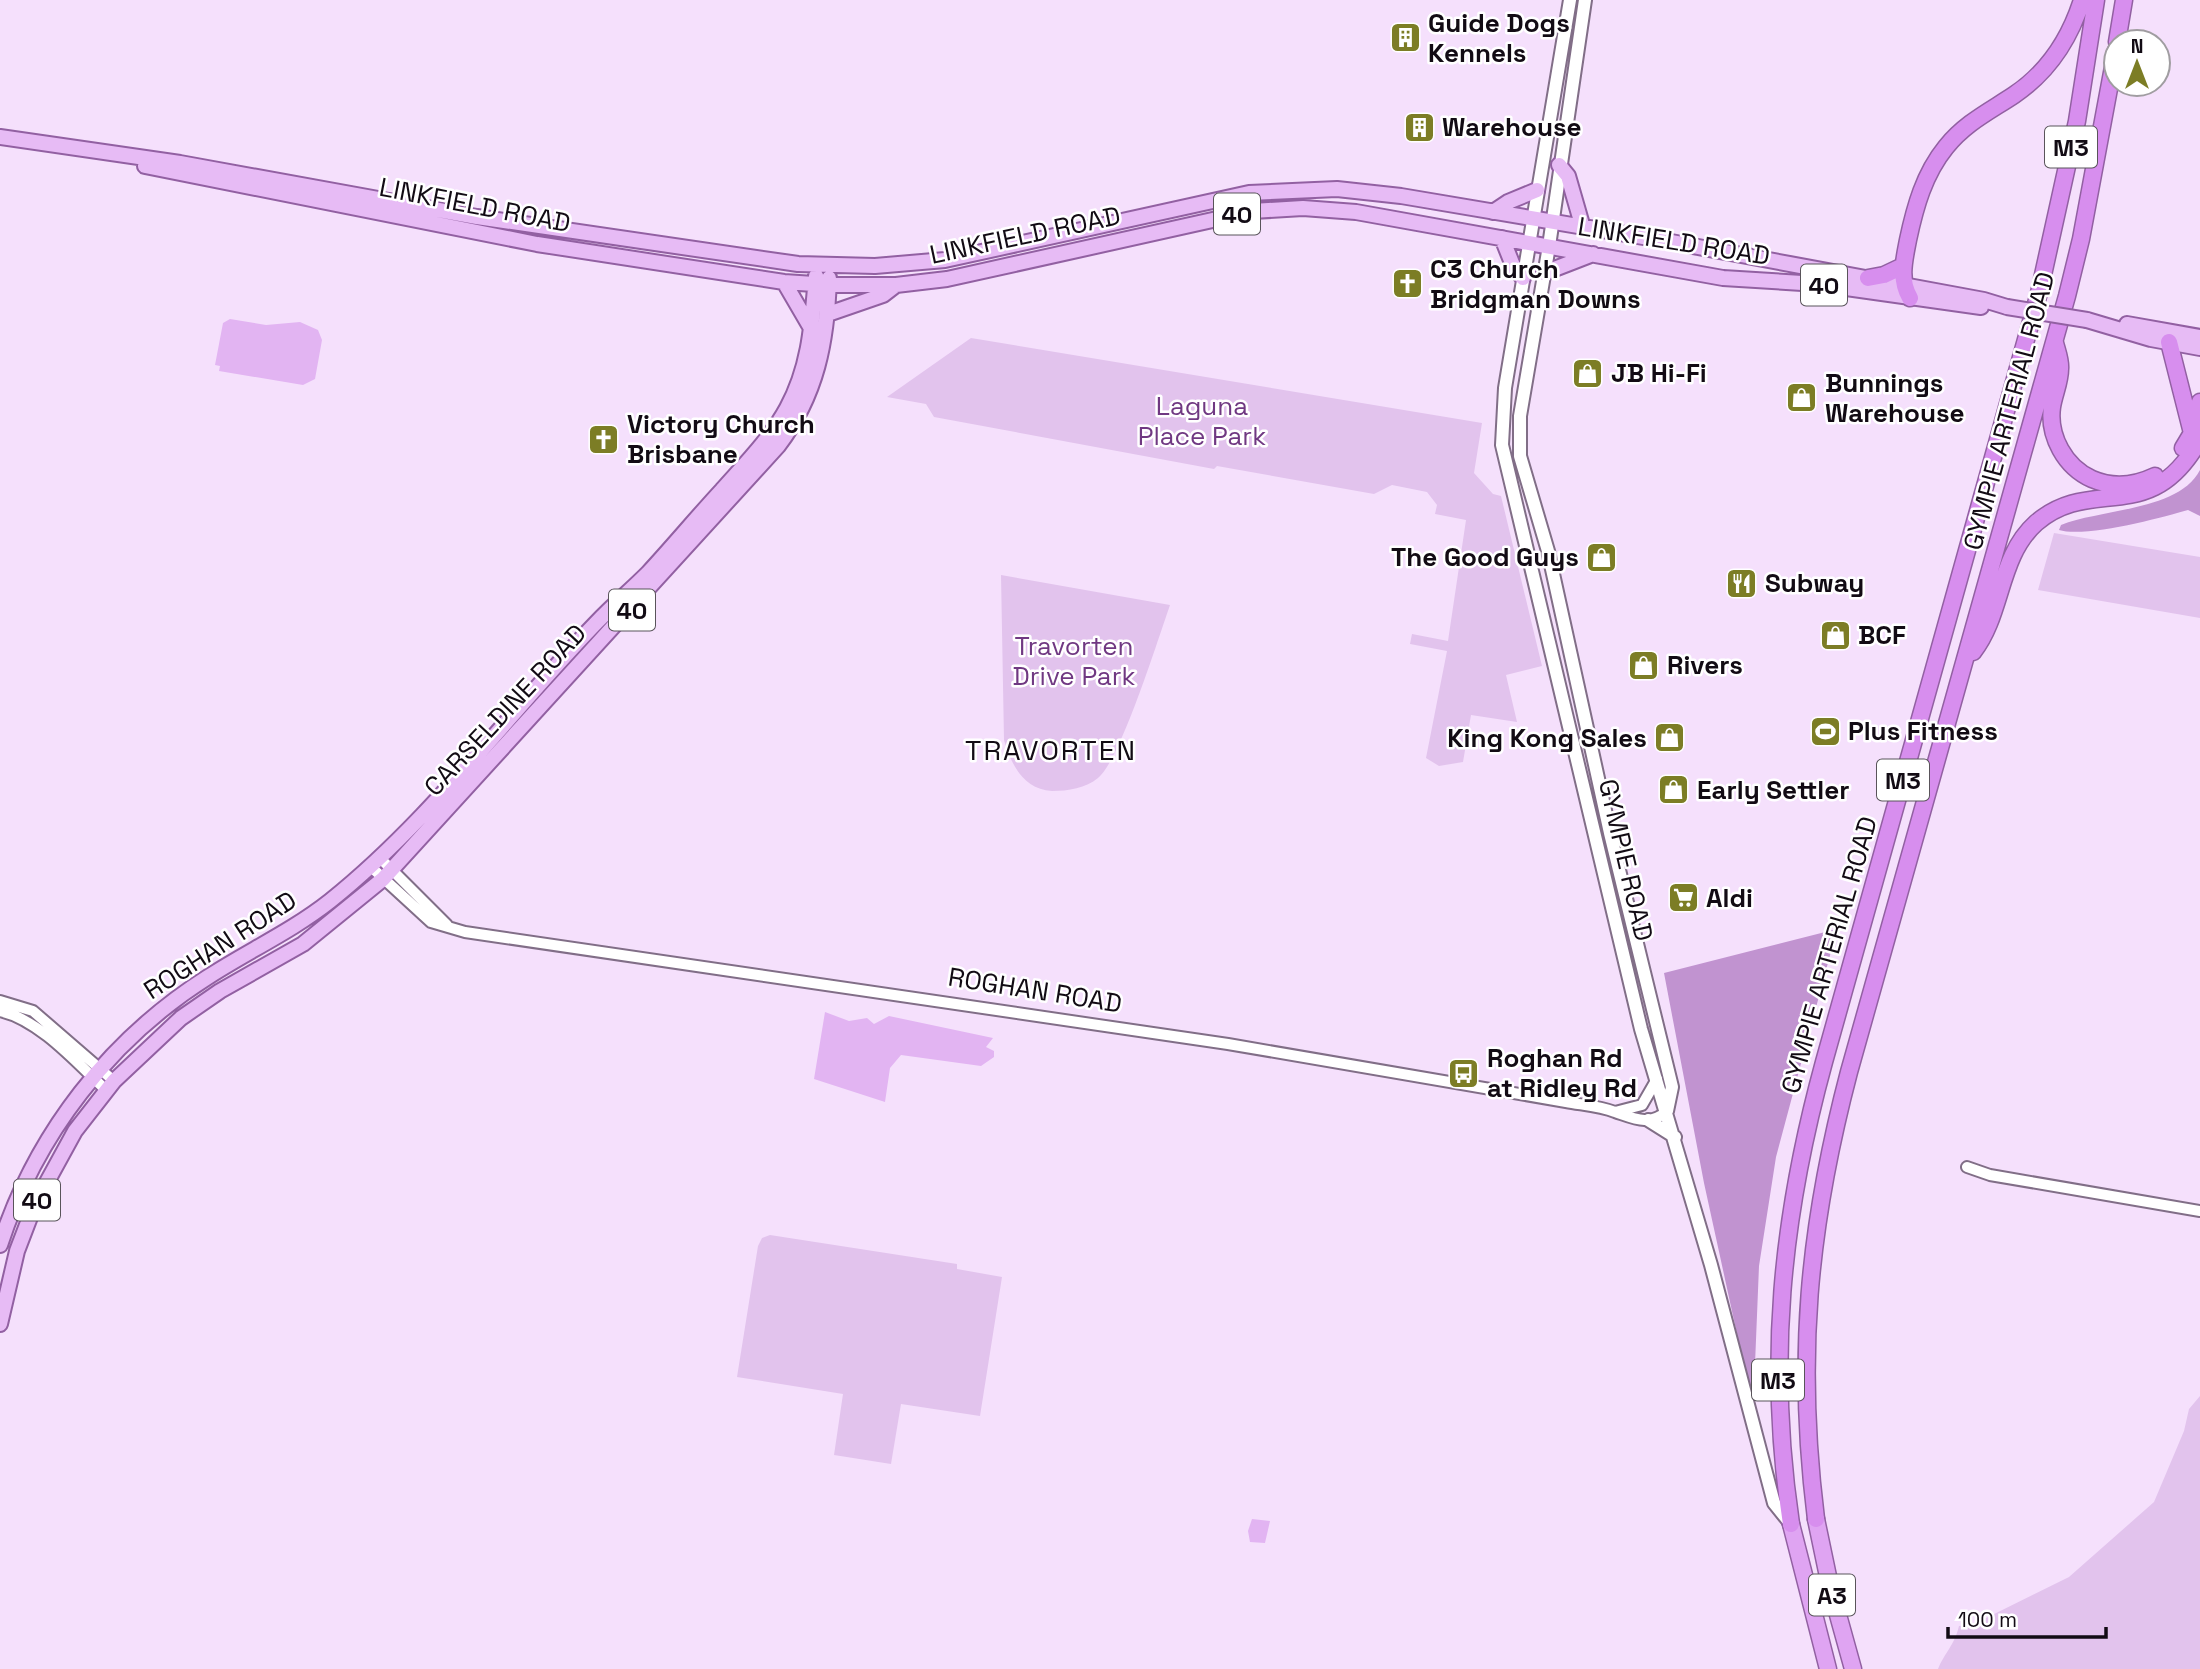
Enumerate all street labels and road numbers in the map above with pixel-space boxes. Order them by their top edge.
road number: M3 [2045,127,2097,168]
street label: LINKFIELD ROAD [377,170,573,240]
road number: 40 [1214,194,1260,234]
street label: LINKFIELD ROAD [927,198,1123,272]
street label: LINKFIELD ROAD [1576,209,1772,273]
road number: 40 [1801,264,1847,306]
street label: GYMPIE ARTERIAL ROAD [1955,268,2063,554]
road number: 40 [609,590,655,630]
street label: CARSELDINE ROAD [416,617,594,803]
road number: M3 [1877,760,1929,800]
street label: GYMPIE ROAD [1591,776,1661,944]
street label: GYMPIE ARTERIAL ROAD [1773,813,1885,1097]
street label: ROGHAN ROAD [137,883,303,1007]
street label: ROGHAN ROAD [946,959,1124,1021]
road number: 40 [14,1180,60,1220]
road number: M3 [1752,1360,1804,1400]
road number: A3 [1809,1574,1855,1616]

